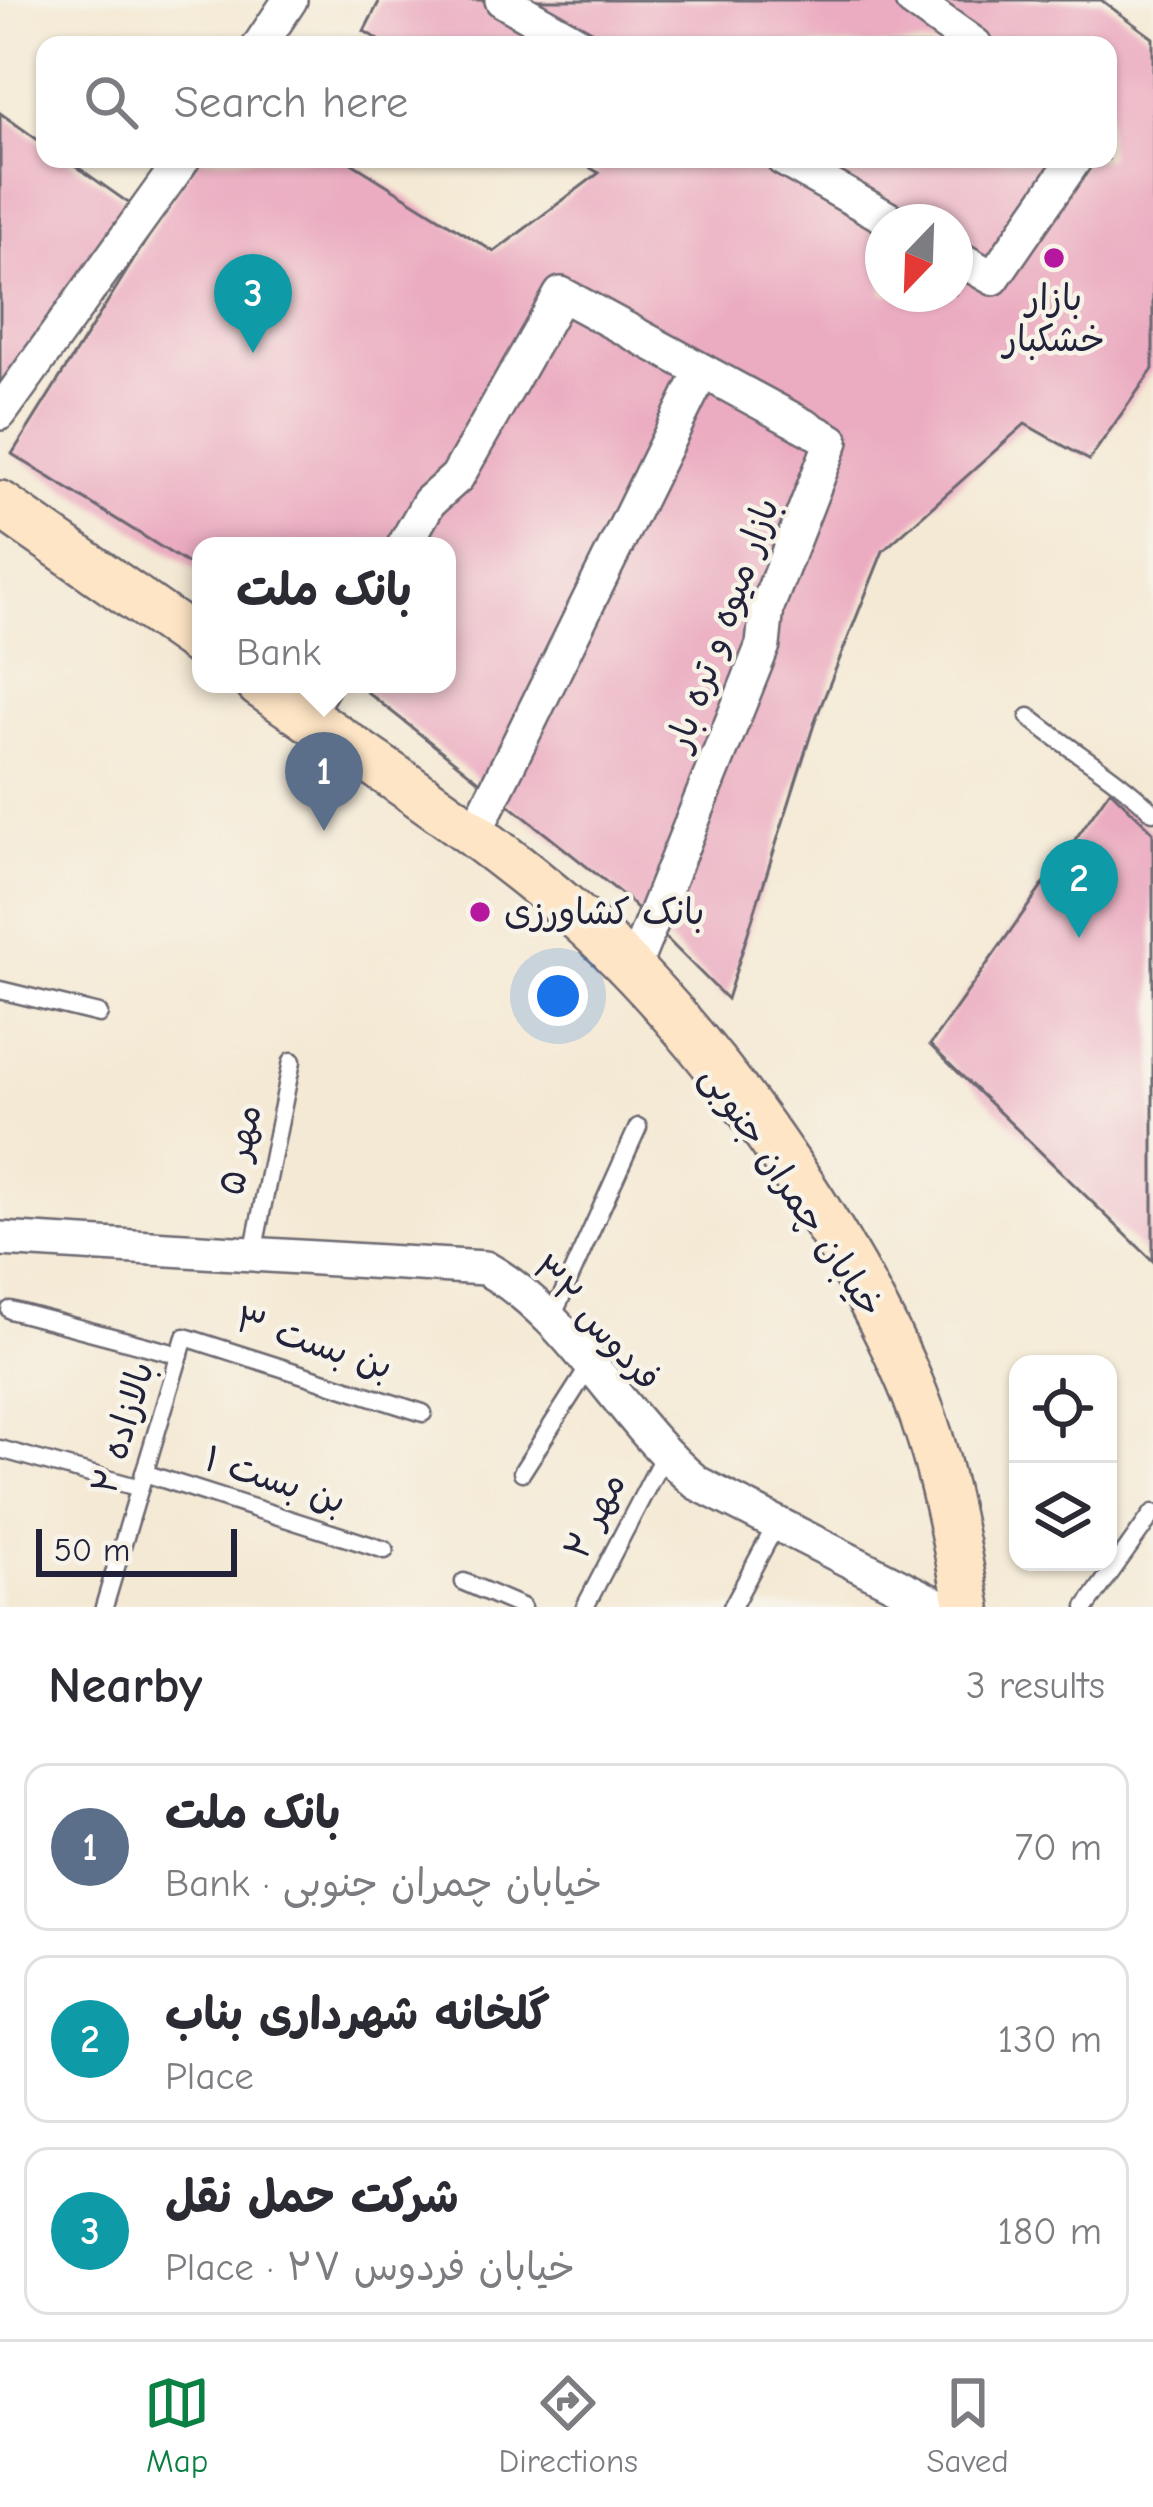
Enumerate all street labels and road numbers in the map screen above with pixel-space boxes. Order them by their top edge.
street label: بازار میوه و تره بار [657,492,788,758]
street label: خیابان چمران جنوبی [691,1057,891,1326]
street label: مهر ۵ [210,1101,270,1199]
street label: فردوس ۳۲ [523,1247,669,1399]
street label: بن بست ۳ [231,1298,397,1388]
street label: بالازاده ۲ [83,1357,163,1499]
street label: بن بست ۱ [199,1438,351,1522]
street label: مهر ۲ [556,1466,634,1566]

